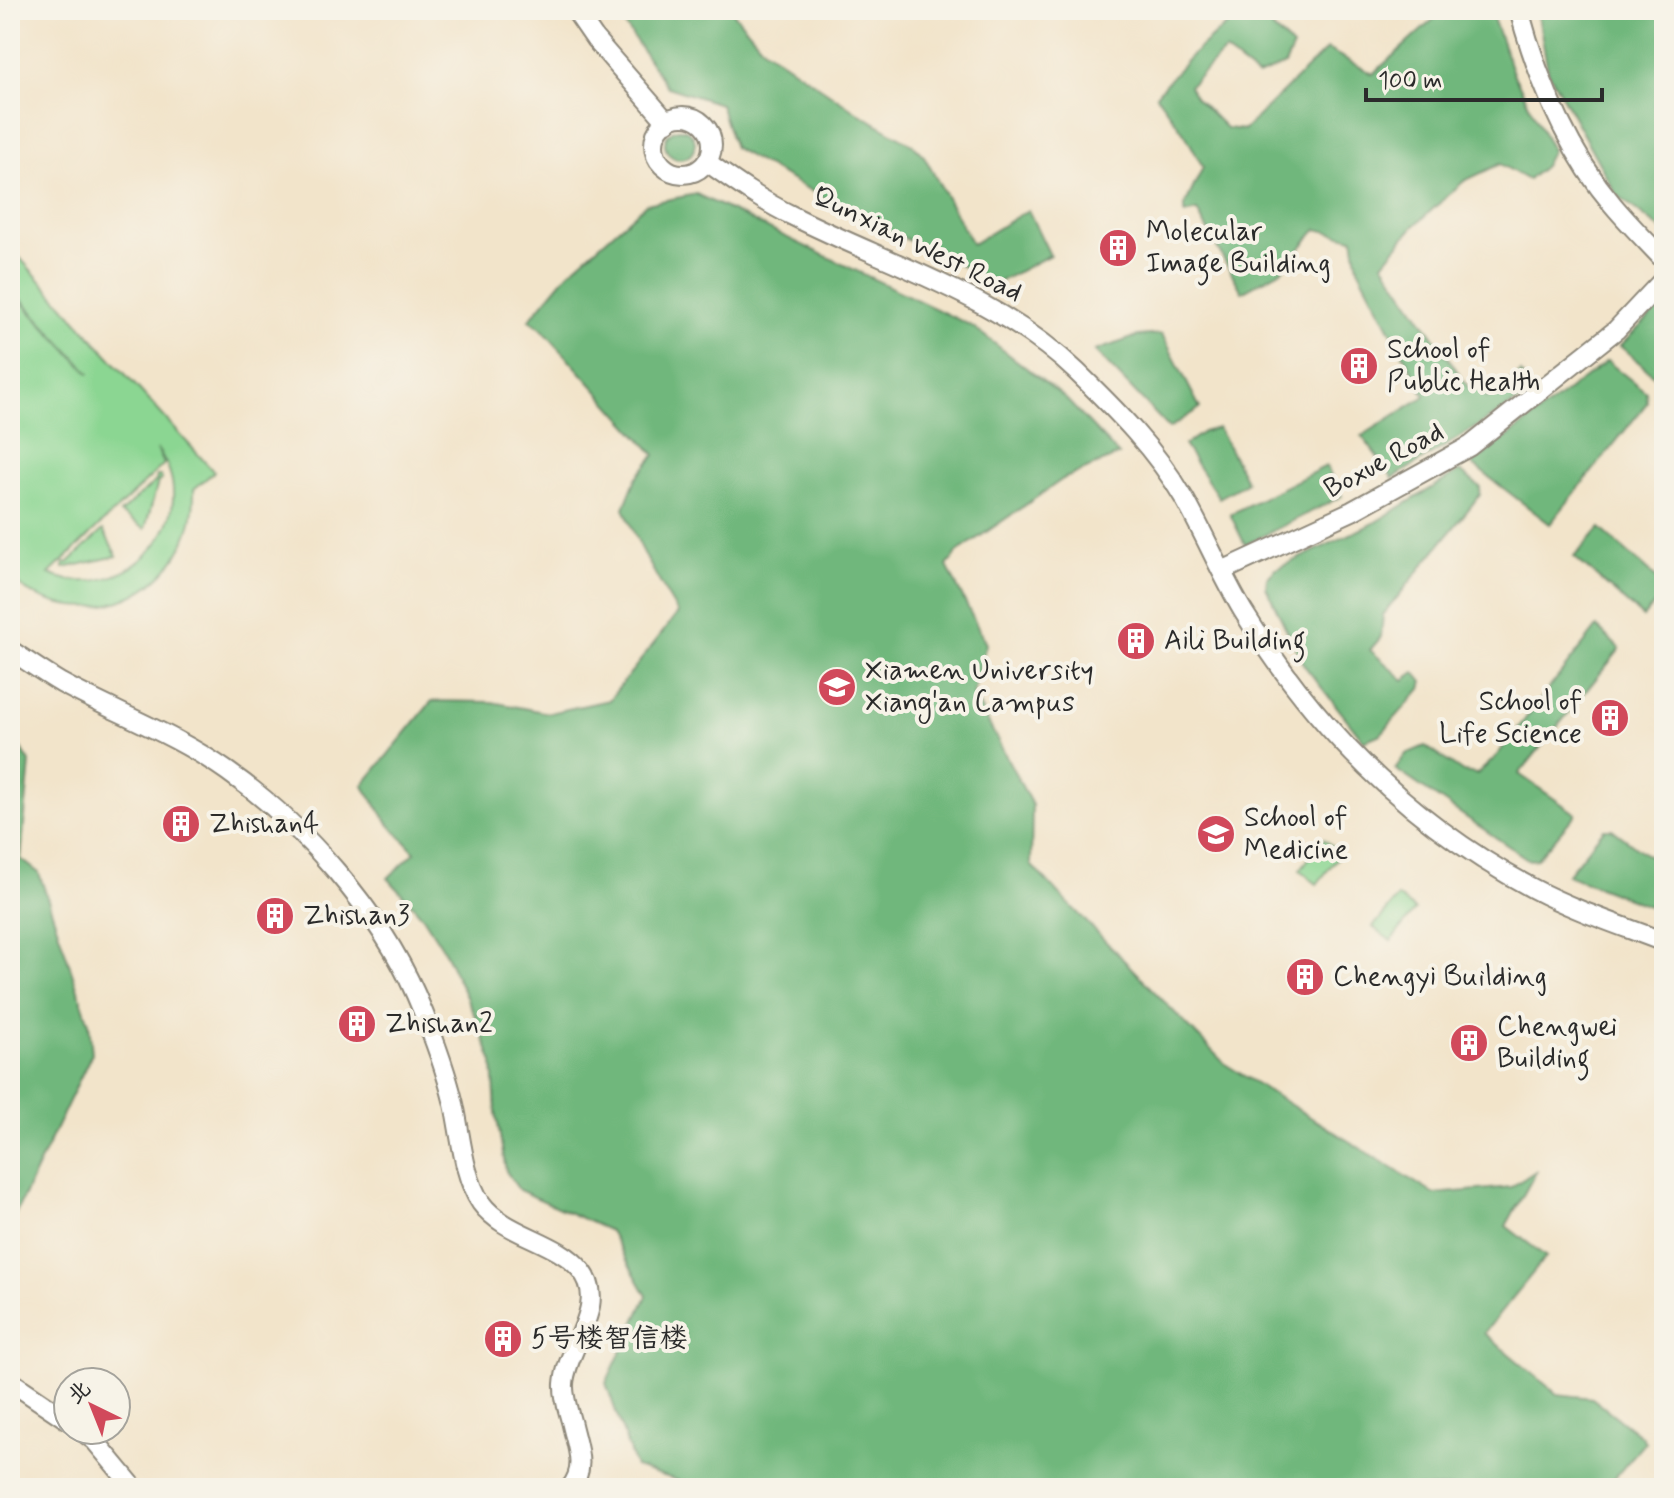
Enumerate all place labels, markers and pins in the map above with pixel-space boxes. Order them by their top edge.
place label: Molecular Image Building [1146,214,1331,286]
building icon: Molecular Image Building [1097,227,1139,269]
place label: School of Public Health [1387,332,1540,401]
building icon: School of Public Health [1338,345,1380,387]
building icon: Aili Building [1115,620,1157,662]
place label: Aili Building [1164,623,1306,663]
place label: Xiamen University Xiang'an Campus [865,653,1094,724]
school or university icon: Xiamen University Xiang'an Campus [816,666,858,708]
place label: School of Life Science [1439,684,1582,753]
building icon: School of Life Science [1589,697,1631,739]
place label: School of Medicine [1244,800,1348,869]
building icon: Zhishan4 [160,803,202,845]
place label: Zhishan4 [209,806,319,843]
school or university icon: School of Medicine [1195,813,1237,855]
building icon: Zhishan3 [254,895,296,937]
place label: Zhishan3 [303,898,410,935]
building icon: Chengyi Building [1284,956,1326,998]
place label: Chengyi Building [1333,959,1547,996]
building icon: Zhishan2 [336,1003,378,1045]
place label: Zhishan2 [385,1006,493,1043]
place label: Chengwei Building [1497,1009,1617,1081]
building icon: Chengwei Building [1448,1022,1490,1064]
building icon: 5号楼智信楼 [482,1318,524,1360]
place label: 5号楼智信楼 [531,1321,688,1358]

